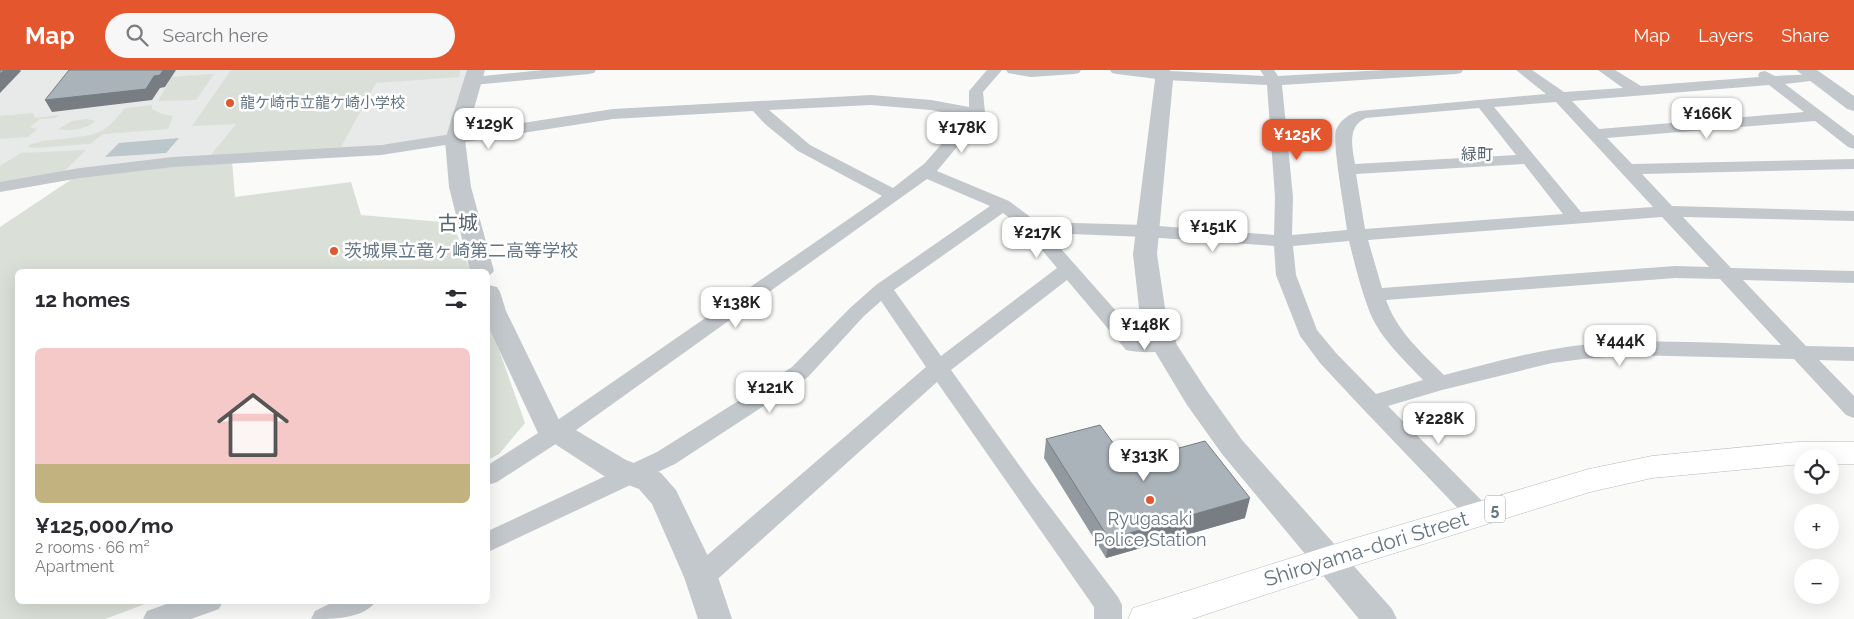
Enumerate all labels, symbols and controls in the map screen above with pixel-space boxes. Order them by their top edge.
search box [105,13,455,58]
text: Map [25,21,75,50]
icon: search [123,21,151,49]
text: Search here [163,24,268,46]
text: Map [1634,25,1670,46]
text: Layers [1698,25,1753,46]
text: Share [1781,25,1829,46]
place label: 龍ケ崎市立龍ケ崎小学校 [240,94,405,112]
marker: 龍ケ崎市立龍ケ崎小学校 [224,97,236,109]
pin: ¥166K [1672,98,1742,140]
text: ¥166K [1682,104,1732,123]
pin: ¥129K [454,108,524,150]
pin: ¥178K [927,112,997,154]
text: ¥129K [465,114,513,133]
text: ¥178K [938,118,986,137]
pin: ¥125K [1262,118,1332,161]
text: ¥125K [1273,125,1321,144]
district label: 緑町 [1461,145,1493,164]
pin: ¥151K [1178,210,1248,253]
district label: 古城 [438,211,478,235]
pin: ¥217K [1002,216,1072,259]
text: ¥151K [1190,217,1236,236]
text: ¥217K [1013,223,1061,242]
place label: 茨城県立竜ヶ崎第二高等学校 [344,240,578,261]
marker: 茨城県立竜ヶ崎第二高等学校 [328,245,340,257]
icon: filters [442,285,470,313]
pin: ¥138K [701,286,771,329]
text: 12 homes [35,287,130,312]
text: ¥138K [712,293,760,312]
pin: ¥148K [1110,308,1180,351]
text: ¥148K [1121,315,1169,334]
pin: ¥444K [1585,324,1655,367]
text: ¥444K [1595,331,1645,350]
pin: ¥121K [735,372,805,414]
text: ¥121K [747,378,793,397]
icon: home [208,380,298,470]
pin: ¥228K [1404,402,1474,445]
text: ¥228K [1414,409,1464,428]
pin: ¥313K [1109,440,1179,482]
text: ¥313K [1120,446,1168,465]
map controls [1794,449,1839,604]
button: locate [1794,449,1839,494]
marker: Ryugasaki Police Station [1144,494,1156,506]
road number: 5 [1485,496,1505,522]
button: + [1794,504,1839,549]
street label: Shiroyama-dori Street [1261,506,1471,591]
place label: Ryugasaki Police Station [1093,508,1207,550]
text: ¥125,000/mo [35,513,173,538]
text: 2 rooms · 66 m² [35,538,150,557]
text: Apartment [35,557,114,576]
button: − [1794,559,1839,604]

